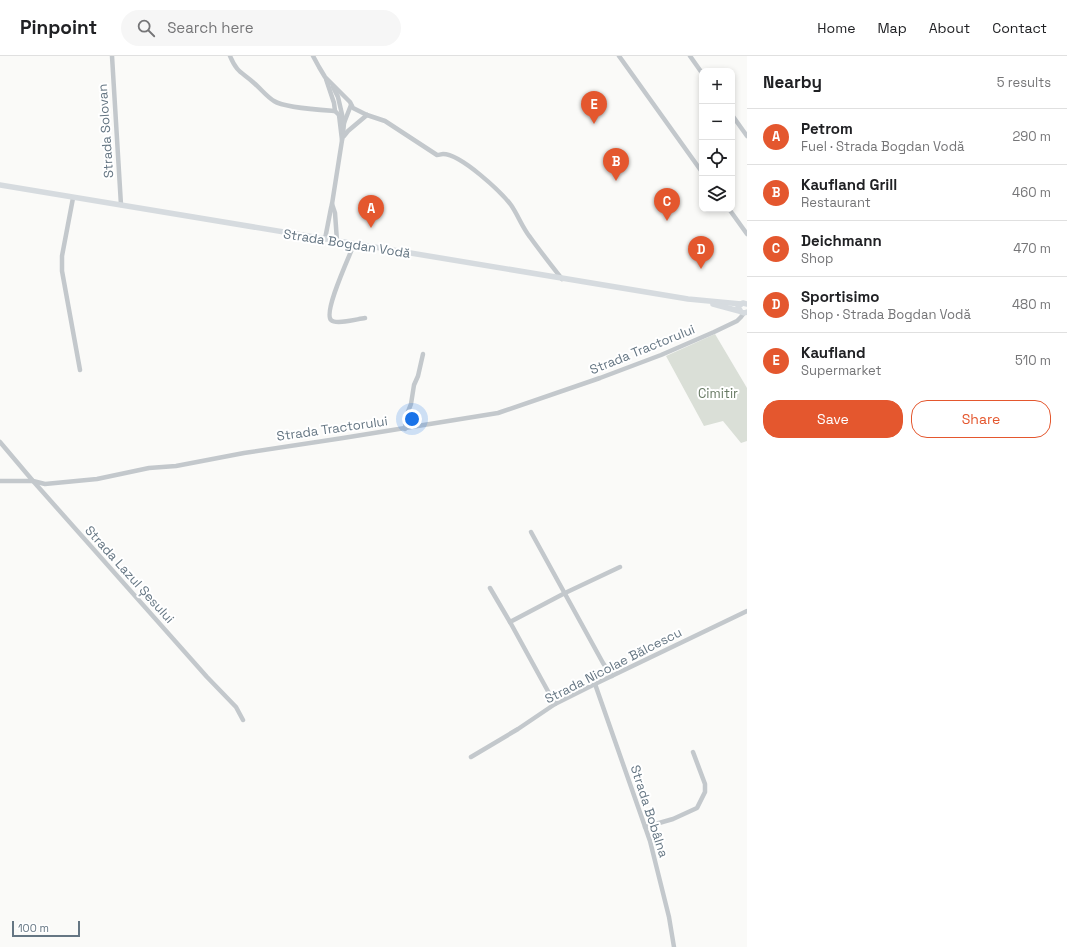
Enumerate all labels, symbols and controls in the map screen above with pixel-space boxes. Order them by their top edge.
search box [121,10,401,46]
text: Pinpoint [20,15,97,40]
icon: search [135,17,157,39]
text: Search here [167,18,254,37]
text: Home [817,19,855,37]
text: Map [877,19,907,37]
text: About [929,19,970,37]
text: Contact [992,19,1047,37]
map controls [699,68,735,212]
button: + [699,68,735,104]
text: Nearby [763,71,822,93]
text: 5 results [997,74,1051,91]
street label: Strada Solovan [94,83,117,179]
pin: E [581,91,607,124]
button: − [699,104,735,140]
text: Petrom [801,119,853,138]
text: A [772,128,780,145]
text: 290 m [1012,128,1051,145]
text: Fuel · Strada Bogdan Vodă [801,138,964,155]
button: locate [699,140,735,176]
pin: B [603,148,629,181]
text: Kaufland Grill [801,175,897,194]
button: layers [699,176,735,212]
text: B [772,184,780,201]
text: 460 m [1012,184,1051,201]
pin: C [654,188,680,221]
text: Restaurant [801,194,871,211]
pin: A [358,195,384,228]
street label: Strada Bogdan Vodă [282,225,412,262]
text: Deichmann [801,231,882,250]
pin: D [688,236,714,269]
text: C [772,240,780,257]
text: 470 m [1013,240,1051,257]
text: Shop [801,250,833,267]
text: Sportisimo [801,287,879,306]
text: D [772,296,780,313]
text: 480 m [1012,296,1051,313]
text: Shop · Strada Bogdan Vodă [801,306,971,323]
street label: Strada Tractorului [587,321,697,378]
text: Kaufland [801,343,866,362]
text: E [772,352,780,369]
text: 510 m [1015,352,1051,369]
text: Supermarket [801,362,882,379]
park label: Cimitir [698,385,738,402]
button: Save [763,400,903,438]
button: Share [911,400,1051,438]
your location [402,409,422,429]
street label: Strada Tractorului [275,412,389,445]
street label: Strada Lazul Șesului [81,522,178,627]
street label: Strada Nicolae Bălcescu [542,623,685,707]
street label: Strada Bobâlna [627,763,673,860]
scale bar [12,919,80,938]
text: 100 m [18,921,49,935]

